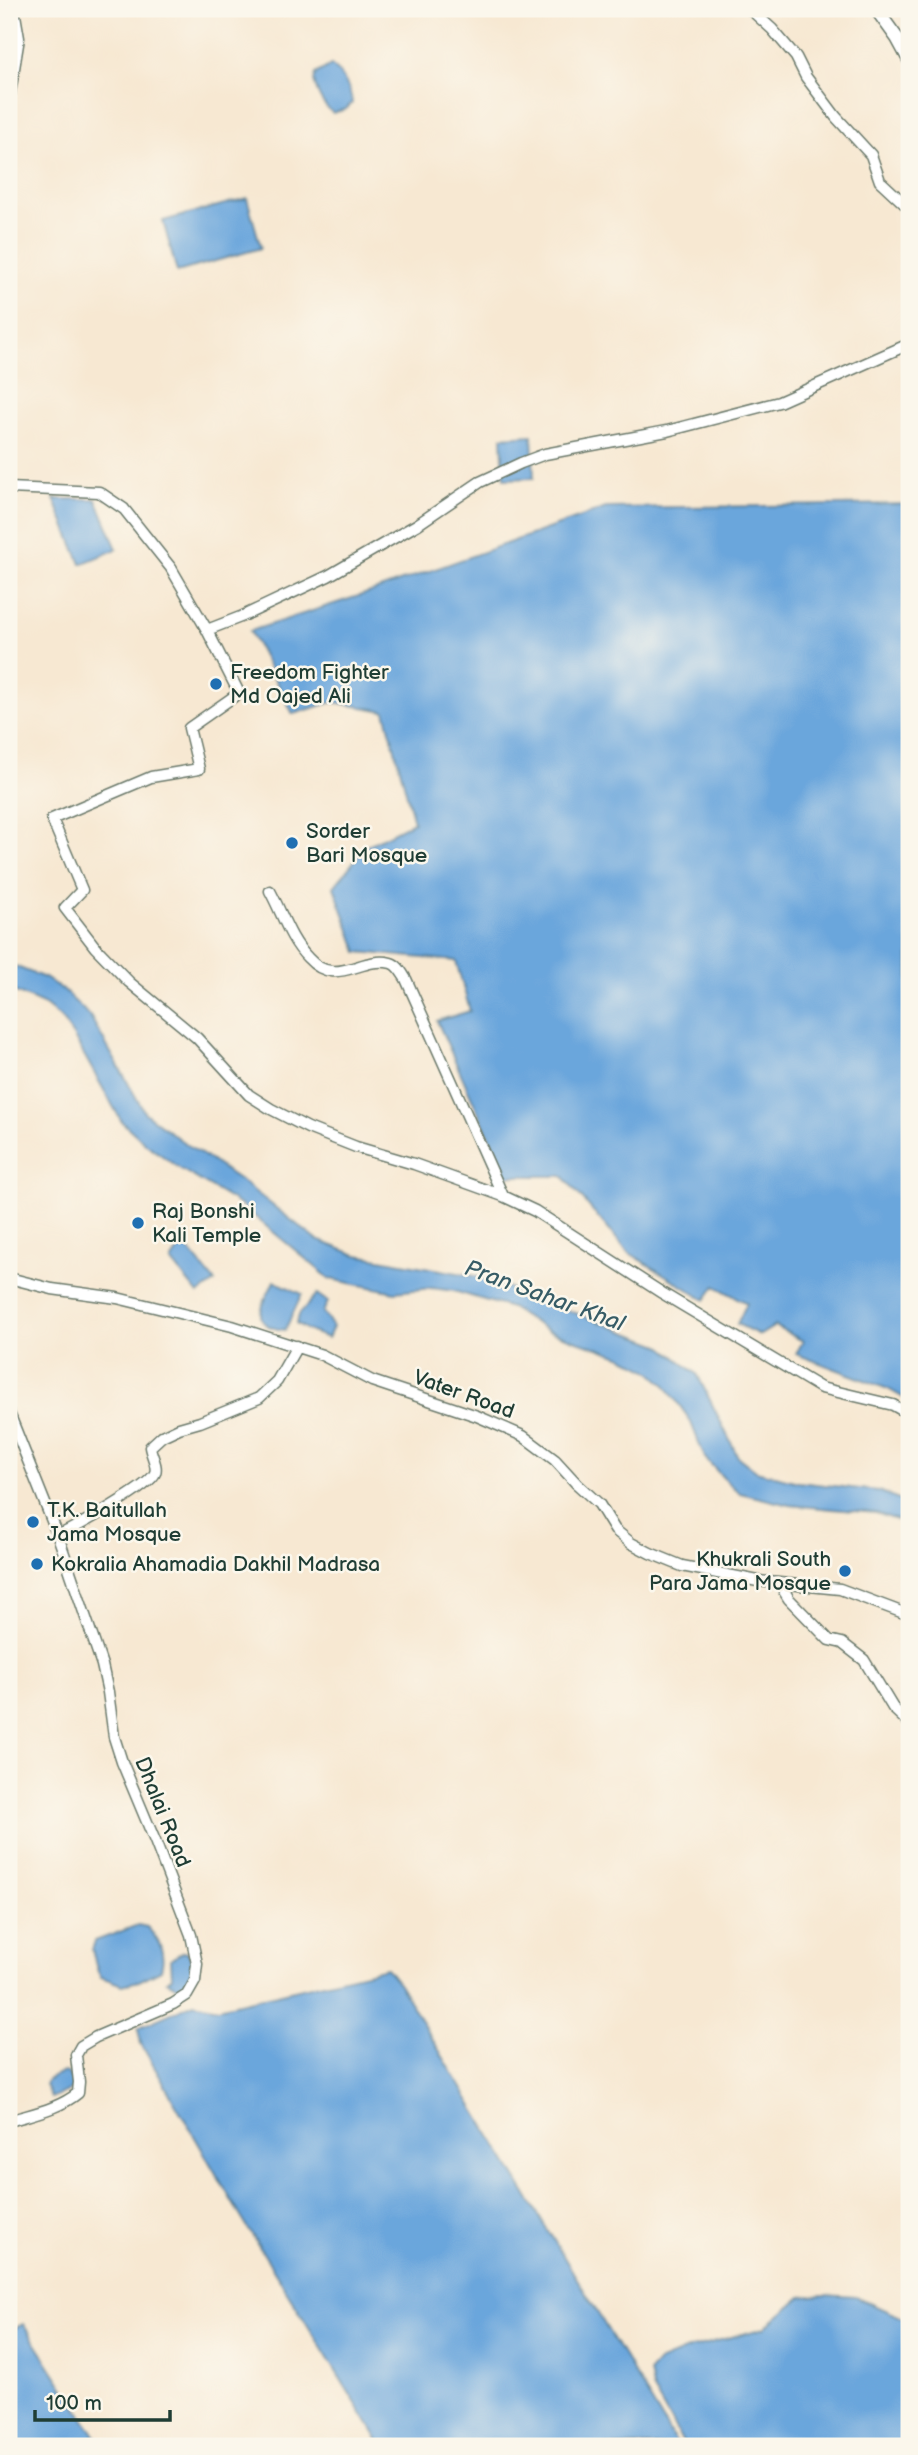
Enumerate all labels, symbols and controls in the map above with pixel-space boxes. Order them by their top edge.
place label: Freedom Fighter Md Oajed Ali [230,660,389,709]
marker: Freedom Fighter Md Oajed Ali [208,676,224,692]
place label: Sorder Bari Mosque [306,819,427,868]
marker: Sorder Bari Mosque [284,835,300,851]
place label: Raj Bonshi Kali Temple [152,1199,261,1248]
marker: Raj Bonshi Kali Temple [130,1215,146,1231]
water label: Pran Sahar Khal [461,1254,629,1338]
street label: Vater Road [410,1365,518,1424]
place label: T.K. Baitullah Jama Mosque [47,1498,181,1547]
marker: T.K. Baitullah Jama Mosque [25,1514,41,1530]
place label: Khukrali South Para Jama Mosque [649,1547,831,1596]
place label: Kokralia Ahamadia Dakhil Madrasa [51,1552,380,1577]
marker: Kokralia Ahamadia Dakhil Madrasa [29,1556,45,1572]
marker: Khukrali South Para Jama Mosque [837,1563,853,1579]
street label: Dhalai Road [129,1753,196,1871]
scale bar [35,2378,170,2422]
text: 100 m [46,2391,102,2416]

